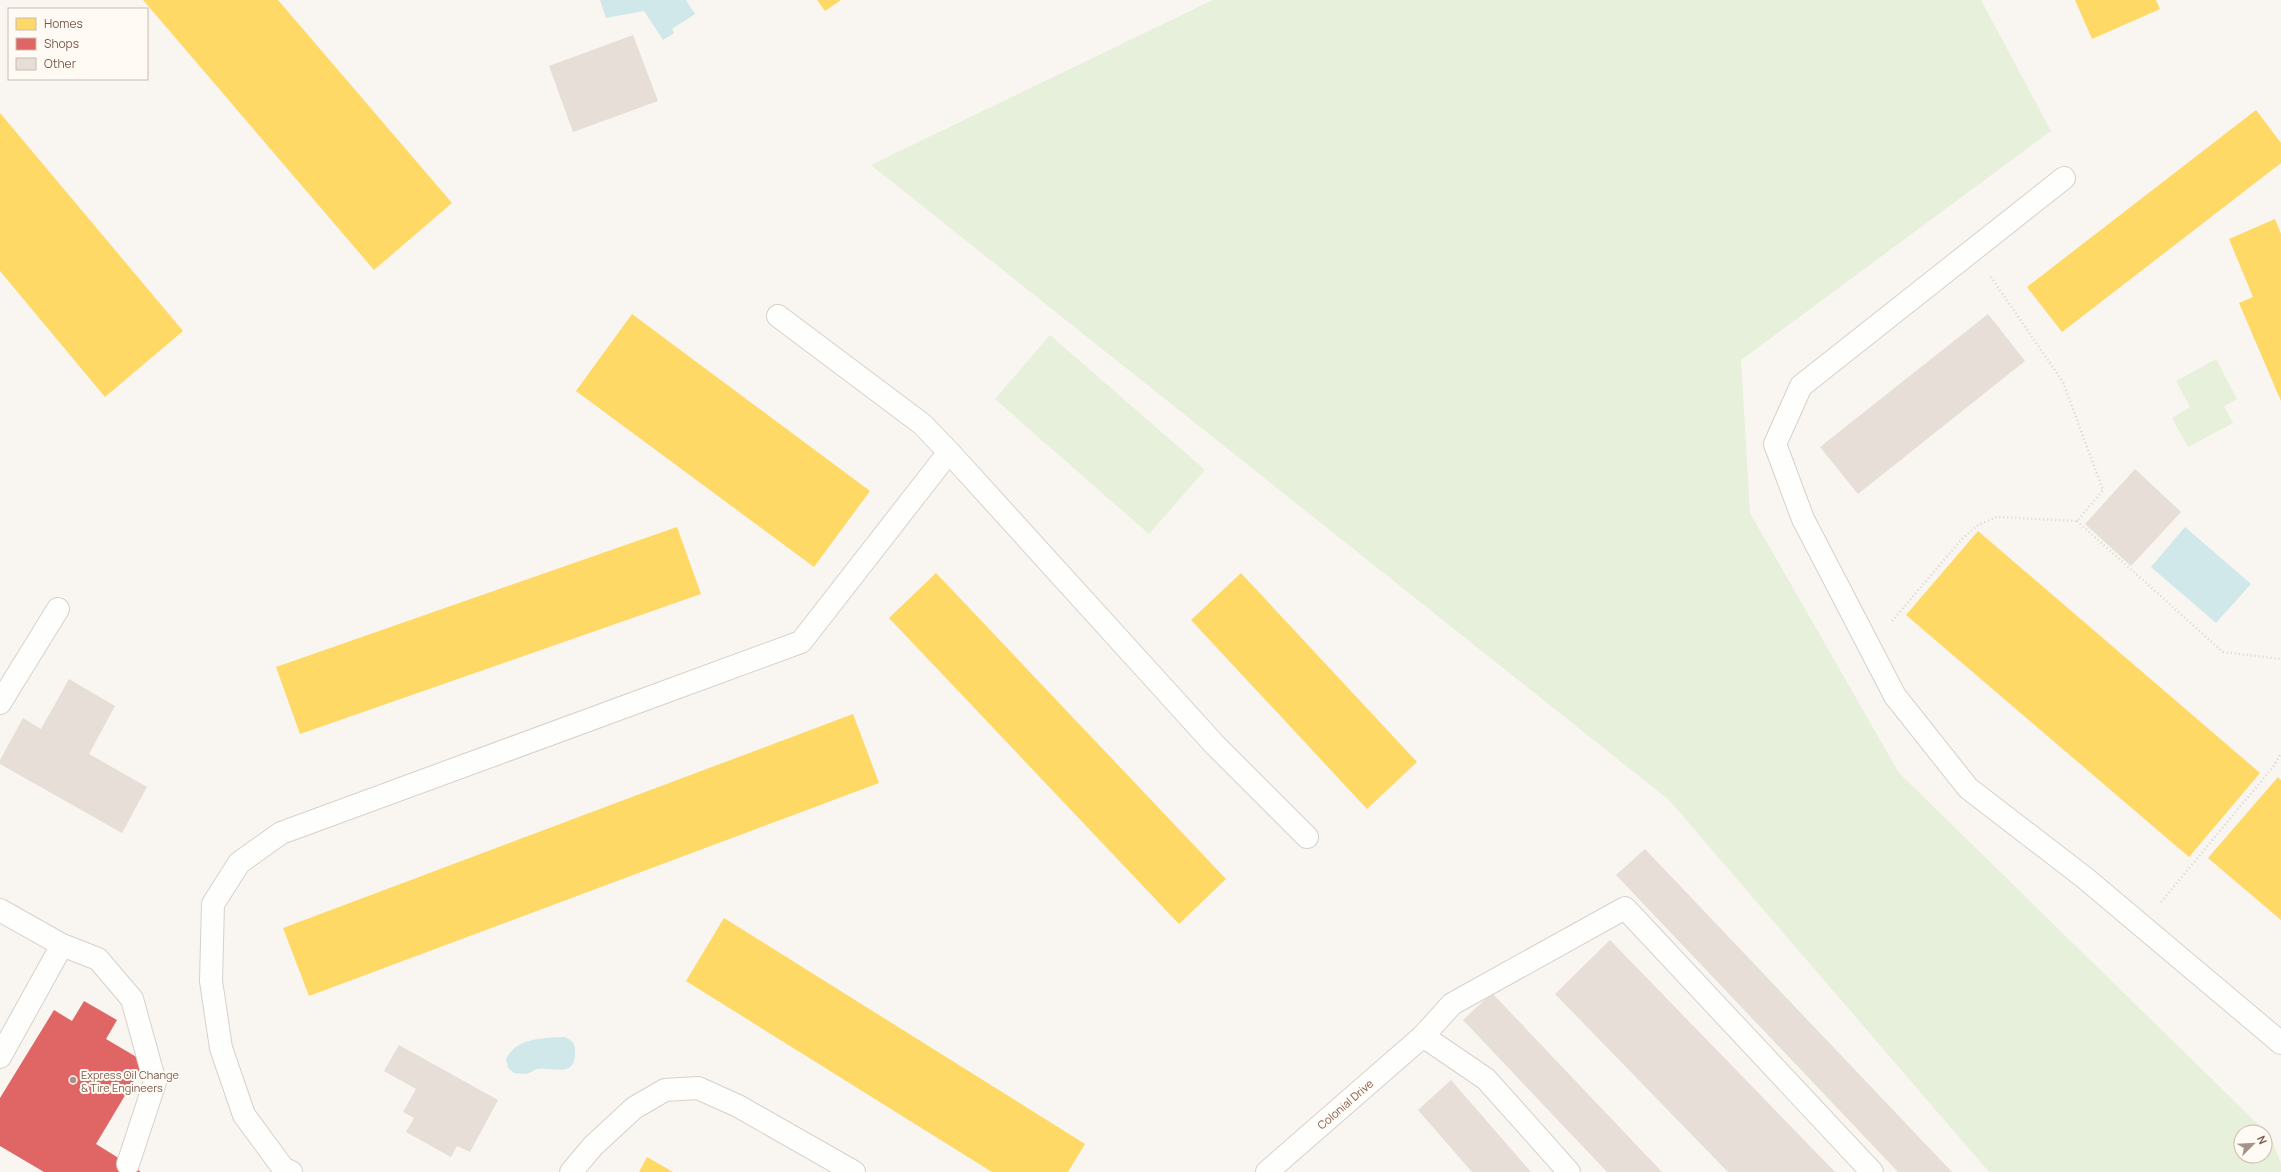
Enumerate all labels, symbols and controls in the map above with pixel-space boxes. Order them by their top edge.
legend [8,8,148,80]
text: Homes [44,15,83,32]
text: Shops [44,35,79,52]
text: Other [44,55,77,72]
place label: Express Oil Change & Tire Engineers [81,1067,179,1095]
marker: Express Oil Change & Tire Engineers [68,1075,78,1085]
street label: Colonial Drive [1314,1075,1376,1132]
north arrow [2233,1124,2273,1164]
text: N [2254,1133,2271,1146]

